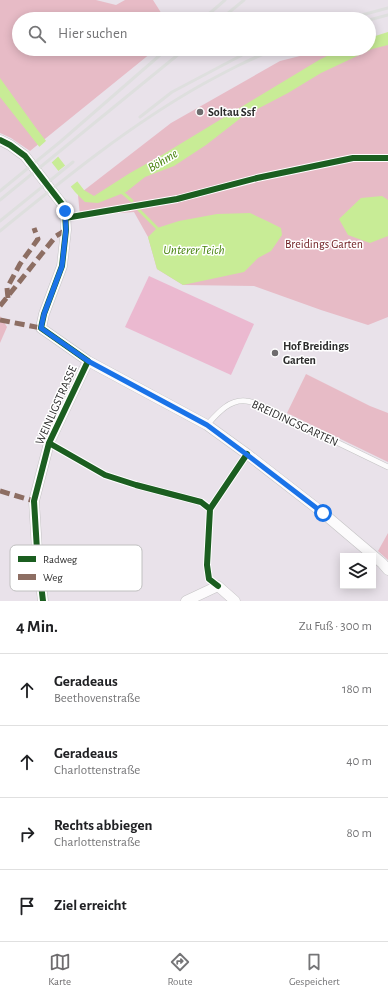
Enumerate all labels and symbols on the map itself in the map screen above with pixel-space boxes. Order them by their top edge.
place label: Soltau Ssf [208,106,256,118]
marker: Soltau Ssf [195,107,205,117]
water label: Böhme [146,147,180,175]
route end [56,202,74,220]
park label: Breidings Garten [285,238,363,250]
water label: Unterer Teich [163,244,225,257]
place label: Hof Breidings Garten [283,340,349,366]
marker: Hof Breidings Garten [270,348,280,358]
street label: WEINLIGSTRASSE [33,363,79,446]
street label: BREIDINGSGARTEN [250,398,340,448]
route start [314,504,332,522]
legend [10,545,142,591]
text: Radweg [43,554,78,565]
text: Weg [43,572,63,583]

